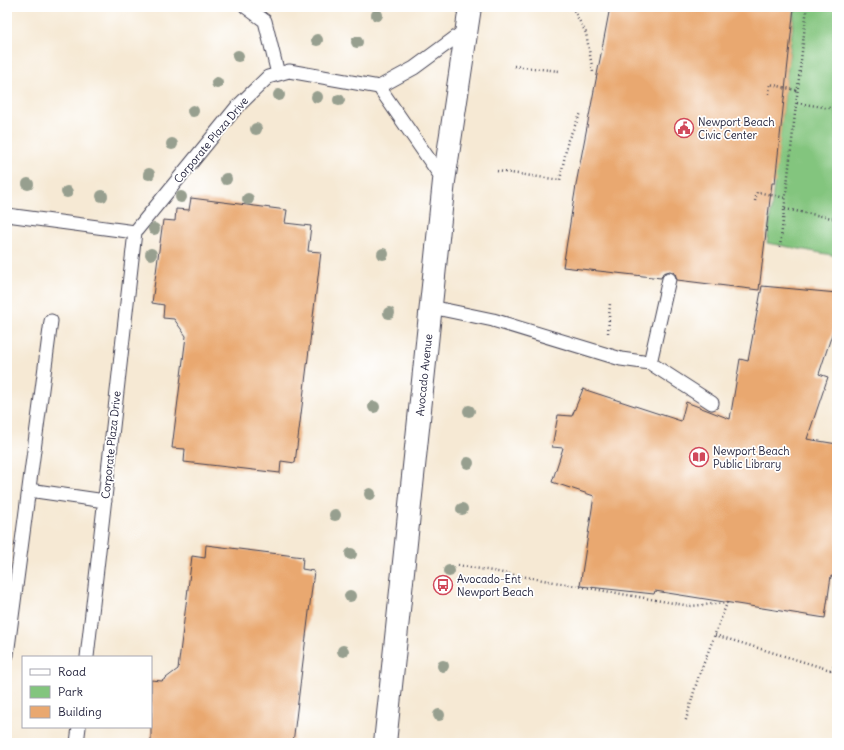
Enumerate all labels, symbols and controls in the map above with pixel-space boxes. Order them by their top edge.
street label: Corporate Plaza Drive [171,94,251,186]
place label: Newport Beach Civic Center [698,115,775,142]
public building icon: Newport Beach Civic Center [673,117,695,139]
street label: Avocado Avenue [413,333,435,417]
street label: Corporate Plaza Drive [98,390,124,500]
place label: Newport Beach Public Library [713,444,790,471]
library icon: Newport Beach Public Library [688,446,710,468]
place label: Avocado-Ent Newport Beach [457,572,534,599]
bus stop icon: Avocado-Ent Newport Beach [432,574,454,596]
legend [22,656,152,728]
text: Road [58,664,86,679]
text: Park [58,684,83,699]
text: Building [58,704,102,719]

